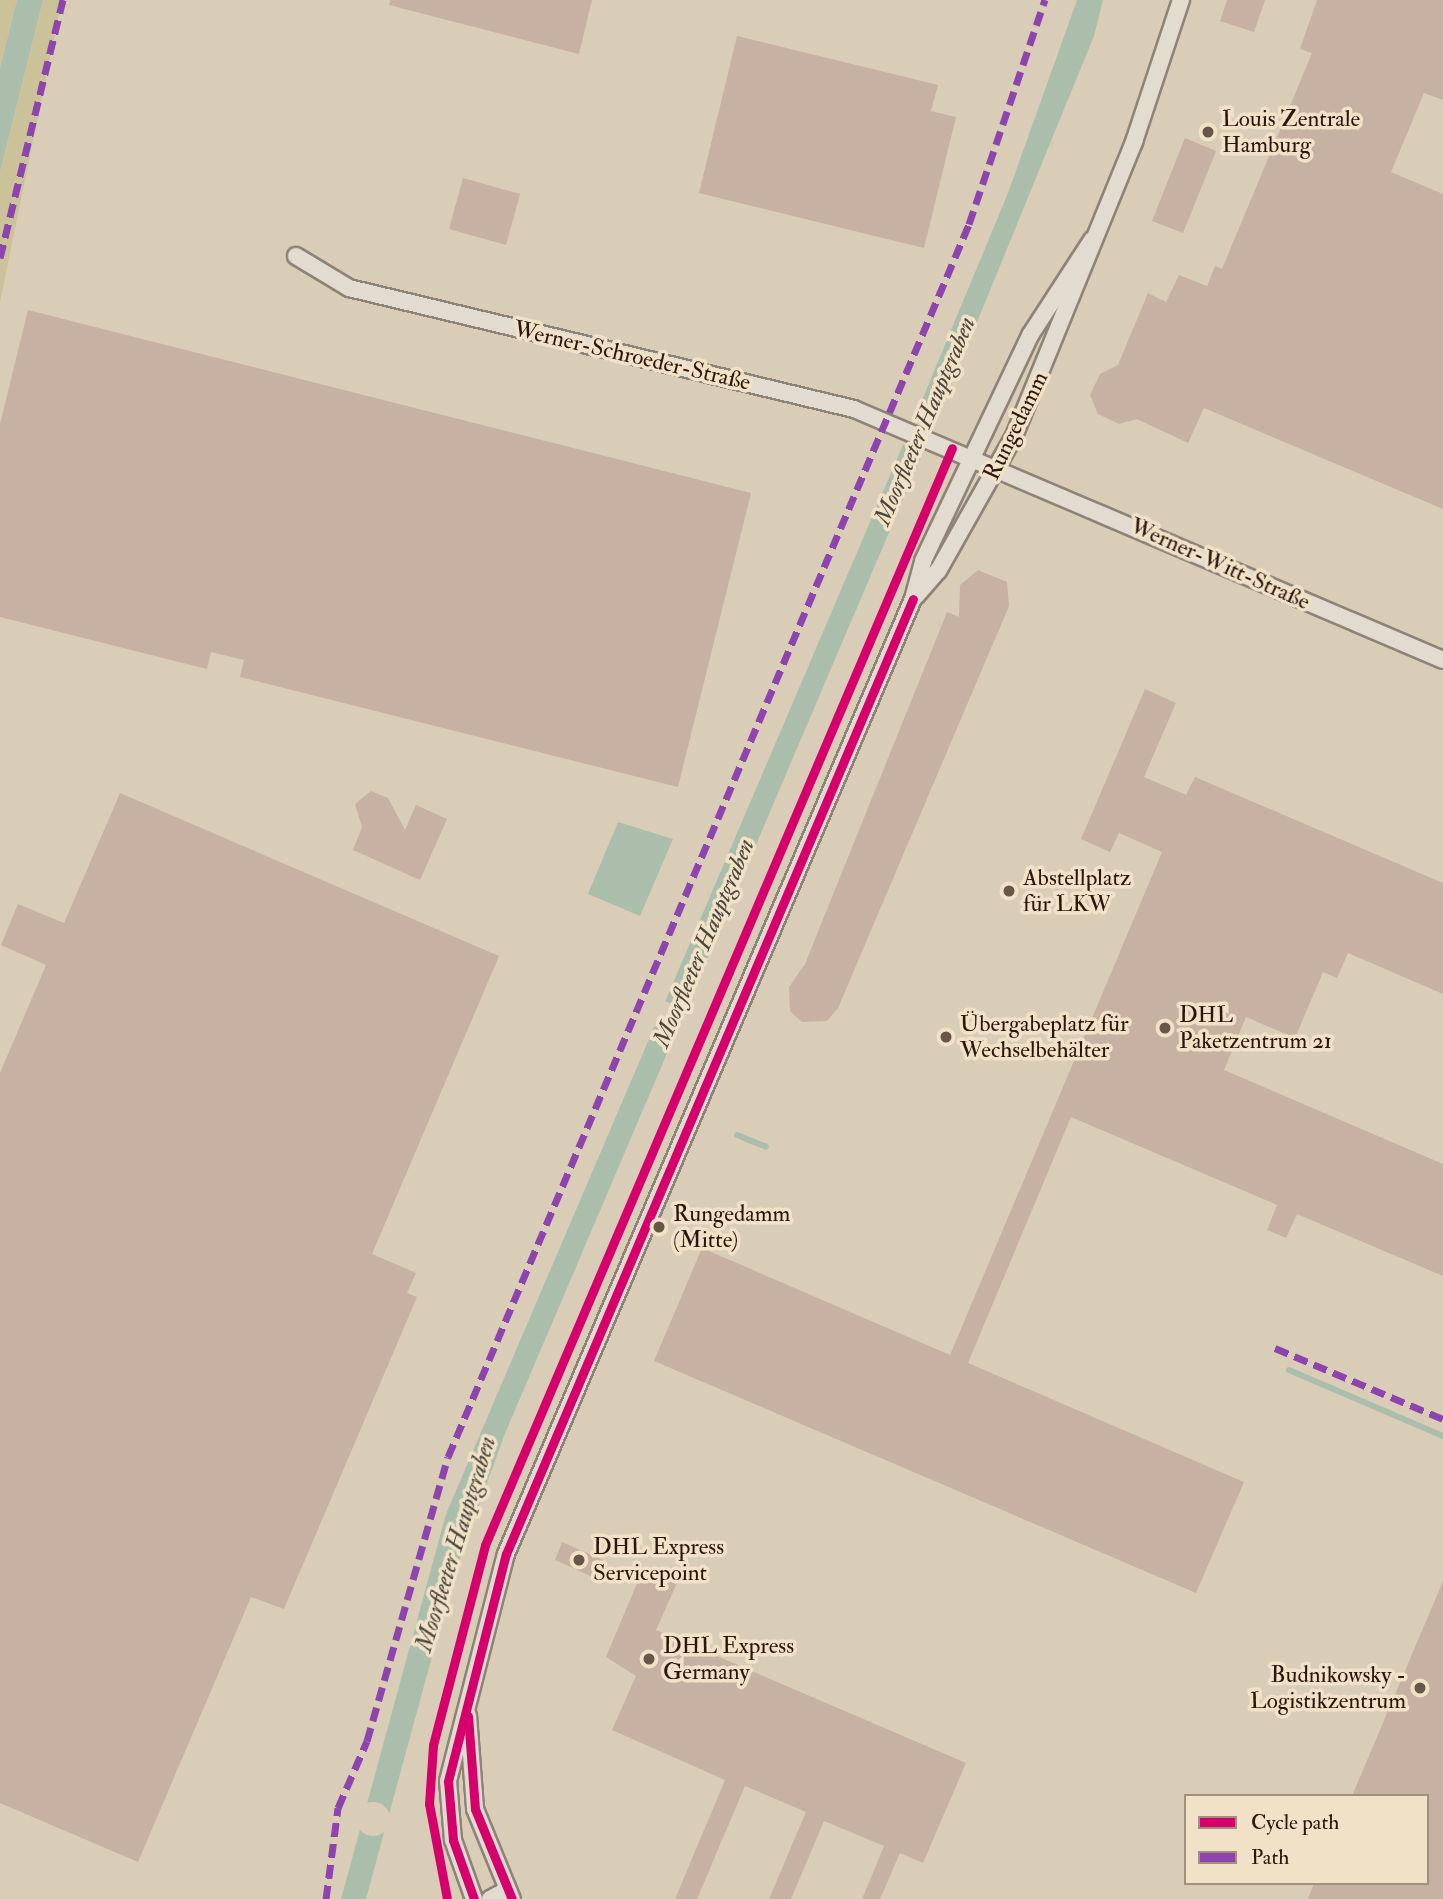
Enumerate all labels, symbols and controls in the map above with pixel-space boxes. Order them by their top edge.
place label: Louis Zentrale Hamburg [1222,105,1360,159]
marker: Louis Zentrale Hamburg [1200,124,1216,140]
water label: Moorfleeter Hauptgraben [868,313,982,529]
street label: Werner-Schroeder-Straße [511,315,753,397]
street label: Rungedamm [978,367,1054,485]
street label: Werner-Witt-Straße [1126,512,1314,616]
water label: Moorfleeter Hauptgraben [647,835,761,1051]
place label: Abstellplatz für LKW [1023,864,1131,918]
marker: Abstellplatz für LKW [1001,883,1017,899]
place label: DHL Paketzentrum 21 [1179,1001,1332,1055]
place label: Übergabeplatz für Wechselbehälter [960,1010,1129,1064]
marker: DHL Paketzentrum 21 [1157,1020,1173,1036]
marker: Übergabeplatz für Wechselbehälter [938,1029,954,1045]
place label: Rungedamm (Mitte) [673,1200,790,1254]
marker: Rungedamm (Mitte) [651,1219,667,1235]
water label: Moorfleeter Hauptgraben [410,1433,502,1655]
place label: DHL Express Servicepoint [593,1533,724,1587]
marker: DHL Express Servicepoint [571,1552,587,1568]
place label: DHL Express Germany [663,1632,794,1686]
marker: DHL Express Germany [641,1651,657,1667]
place label: Budnikowsky - Logistikzentrum [1250,1661,1406,1715]
marker: Budnikowsky - Logistikzentrum [1412,1680,1428,1696]
legend [1184,1794,1429,1885]
text: Cycle path [1251,1809,1339,1836]
text: Path [1251,1844,1289,1871]

